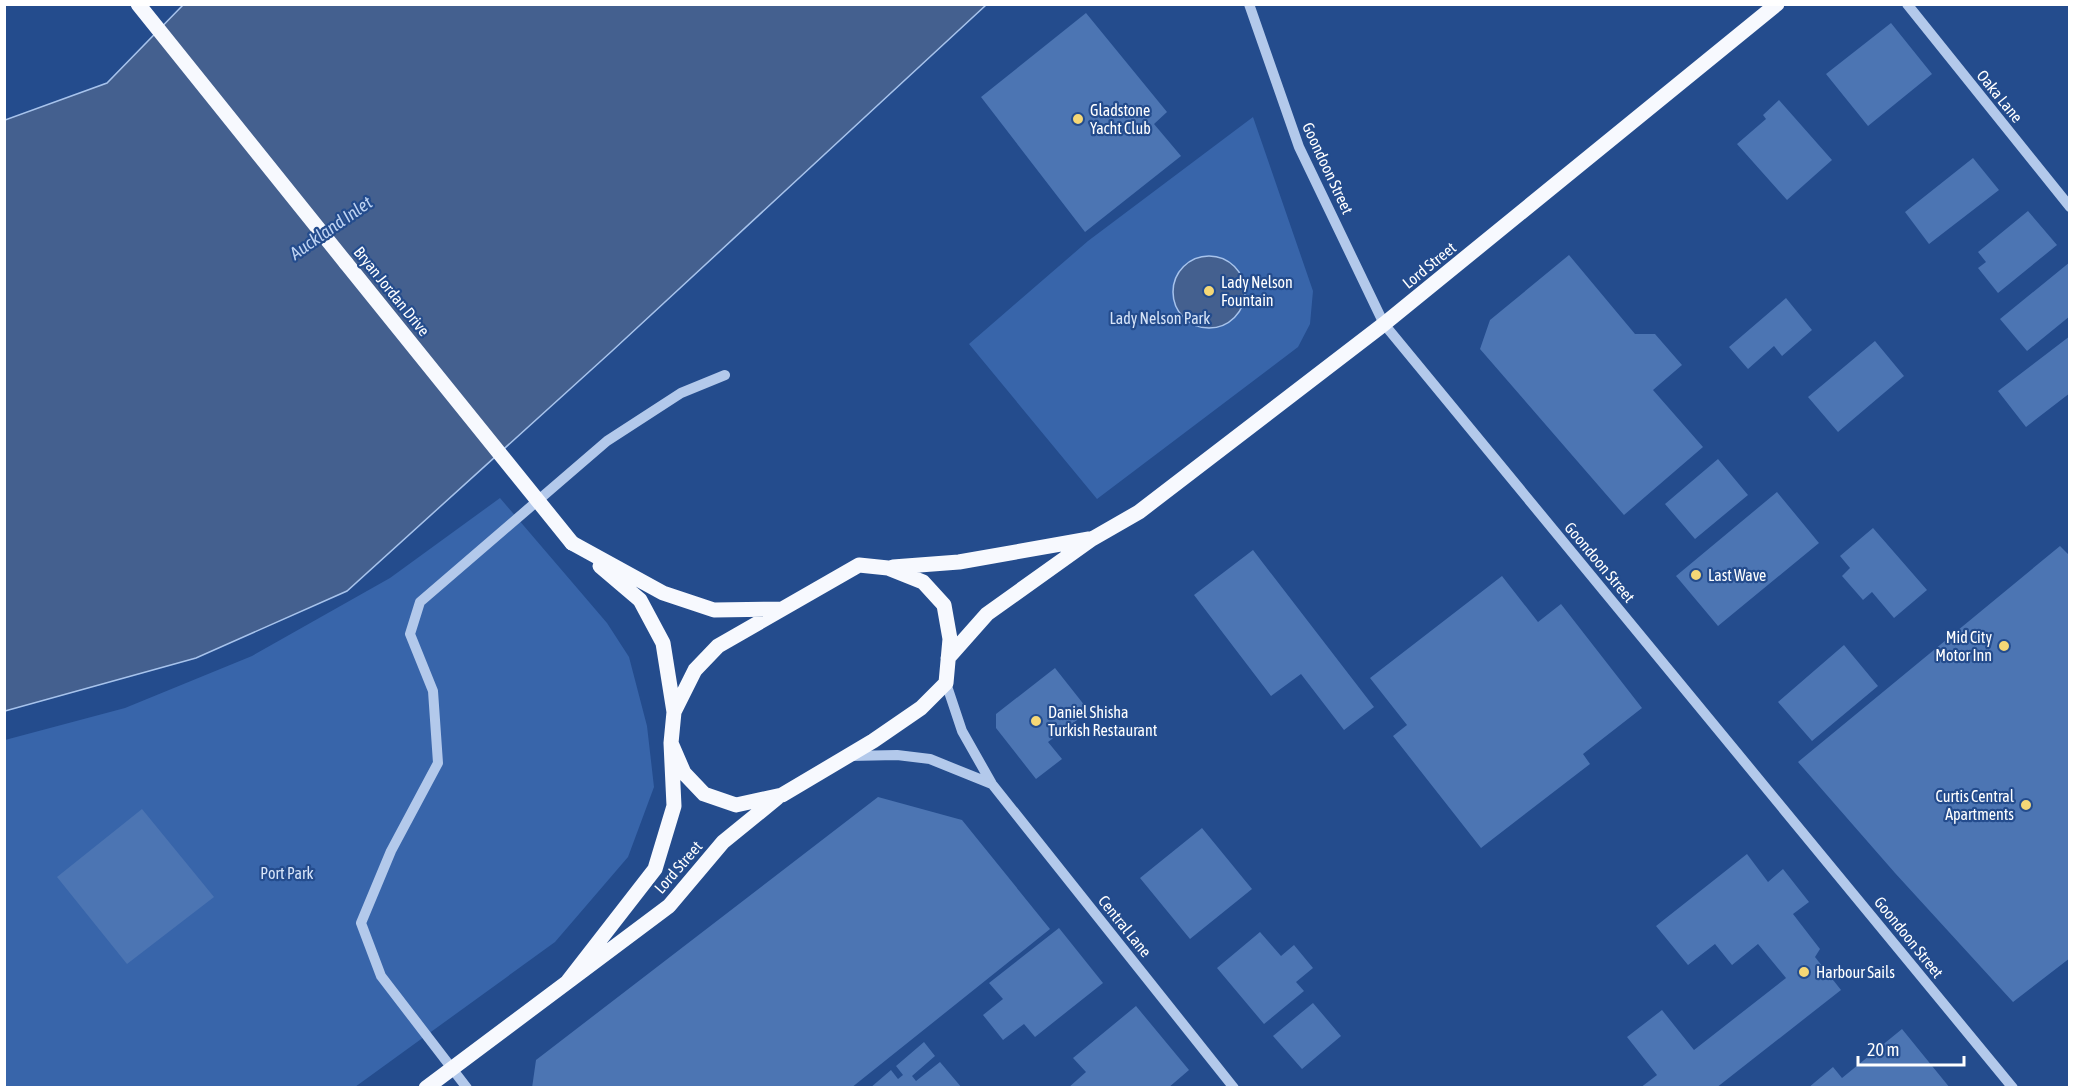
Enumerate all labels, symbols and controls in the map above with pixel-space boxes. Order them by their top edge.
street label: Oaka Lane [1973,66,2027,126]
place label: Gladstone Yacht Club [1090,101,1151,137]
marker: Gladstone Yacht Club [1071,112,1085,126]
street label: Goondoon Street [1299,119,1357,217]
water label: Auckland Inlet [285,191,377,264]
street label: Lord Street [1399,238,1460,292]
street label: Bryan Jordan Drive [350,243,433,340]
place label: Lady Nelson Fountain [1221,273,1293,309]
marker: Lady Nelson Fountain [1202,284,1216,298]
park label: Lady Nelson Park [1110,309,1210,328]
street label: Goondoon Street [1561,518,1639,606]
place label: Last Wave [1708,566,1766,584]
marker: Last Wave [1689,568,1703,582]
place label: Mid City Motor Inn [1935,628,1992,664]
marker: Mid City Motor Inn [1997,639,2011,653]
place label: Daniel Shisha Turkish Restaurant [1048,703,1158,739]
marker: Daniel Shisha Turkish Restaurant [1029,714,1043,728]
place label: Curtis Central Apartments [1935,787,2015,824]
marker: Curtis Central Apartments [2019,798,2033,812]
street label: Lord Street [650,837,706,897]
park label: Port Park [260,864,314,882]
street label: Central Lane [1095,892,1155,960]
street label: Goondoon Street [1871,893,1947,981]
place label: Harbour Sails [1816,963,1895,981]
marker: Harbour Sails [1797,965,1811,979]
scale bar [1858,1029,1964,1067]
text: 20 m [1867,1039,1899,1060]

